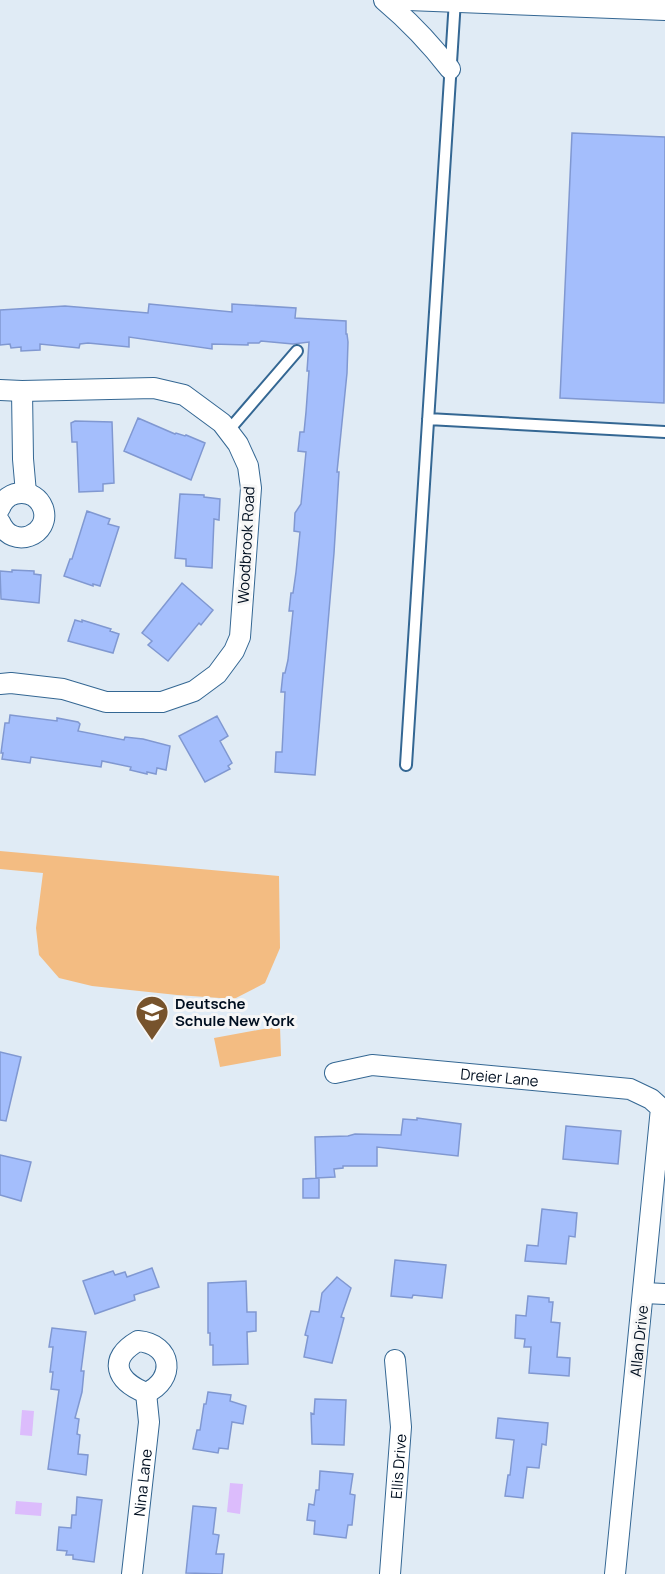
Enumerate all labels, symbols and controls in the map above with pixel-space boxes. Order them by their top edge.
street label: Woodbrook Road [232,486,260,604]
place label: Deutsche Schule New York [175,993,295,1031]
school or university icon: Deutsche Schule New York [134,994,170,1041]
street label: Dreier Lane [460,1063,540,1091]
street label: Allan Drive [625,1304,653,1378]
street label: Ellis Drive [385,1433,411,1500]
street label: Nina Lane [128,1448,156,1517]

